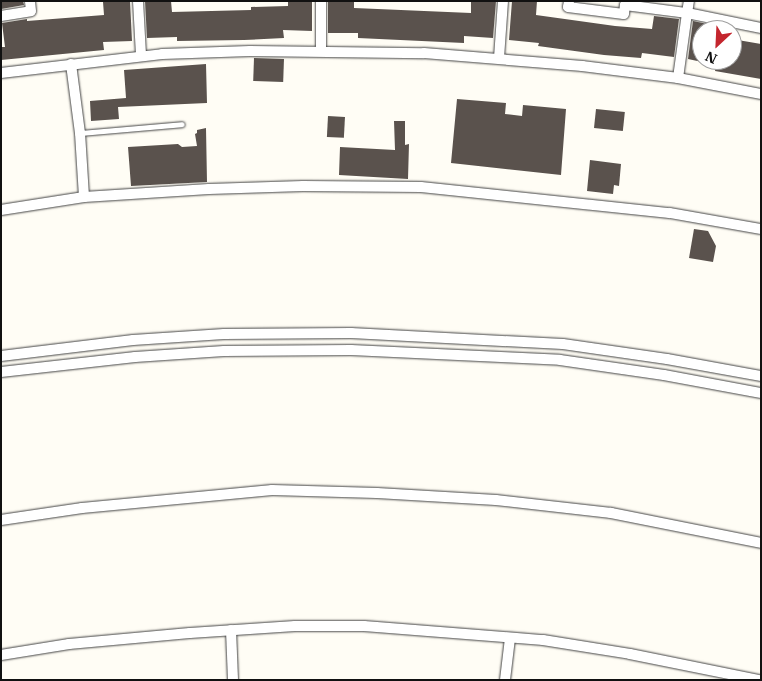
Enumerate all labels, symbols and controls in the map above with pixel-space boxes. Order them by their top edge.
north arrow [692,20,742,70]
text: N [702,47,720,68]

